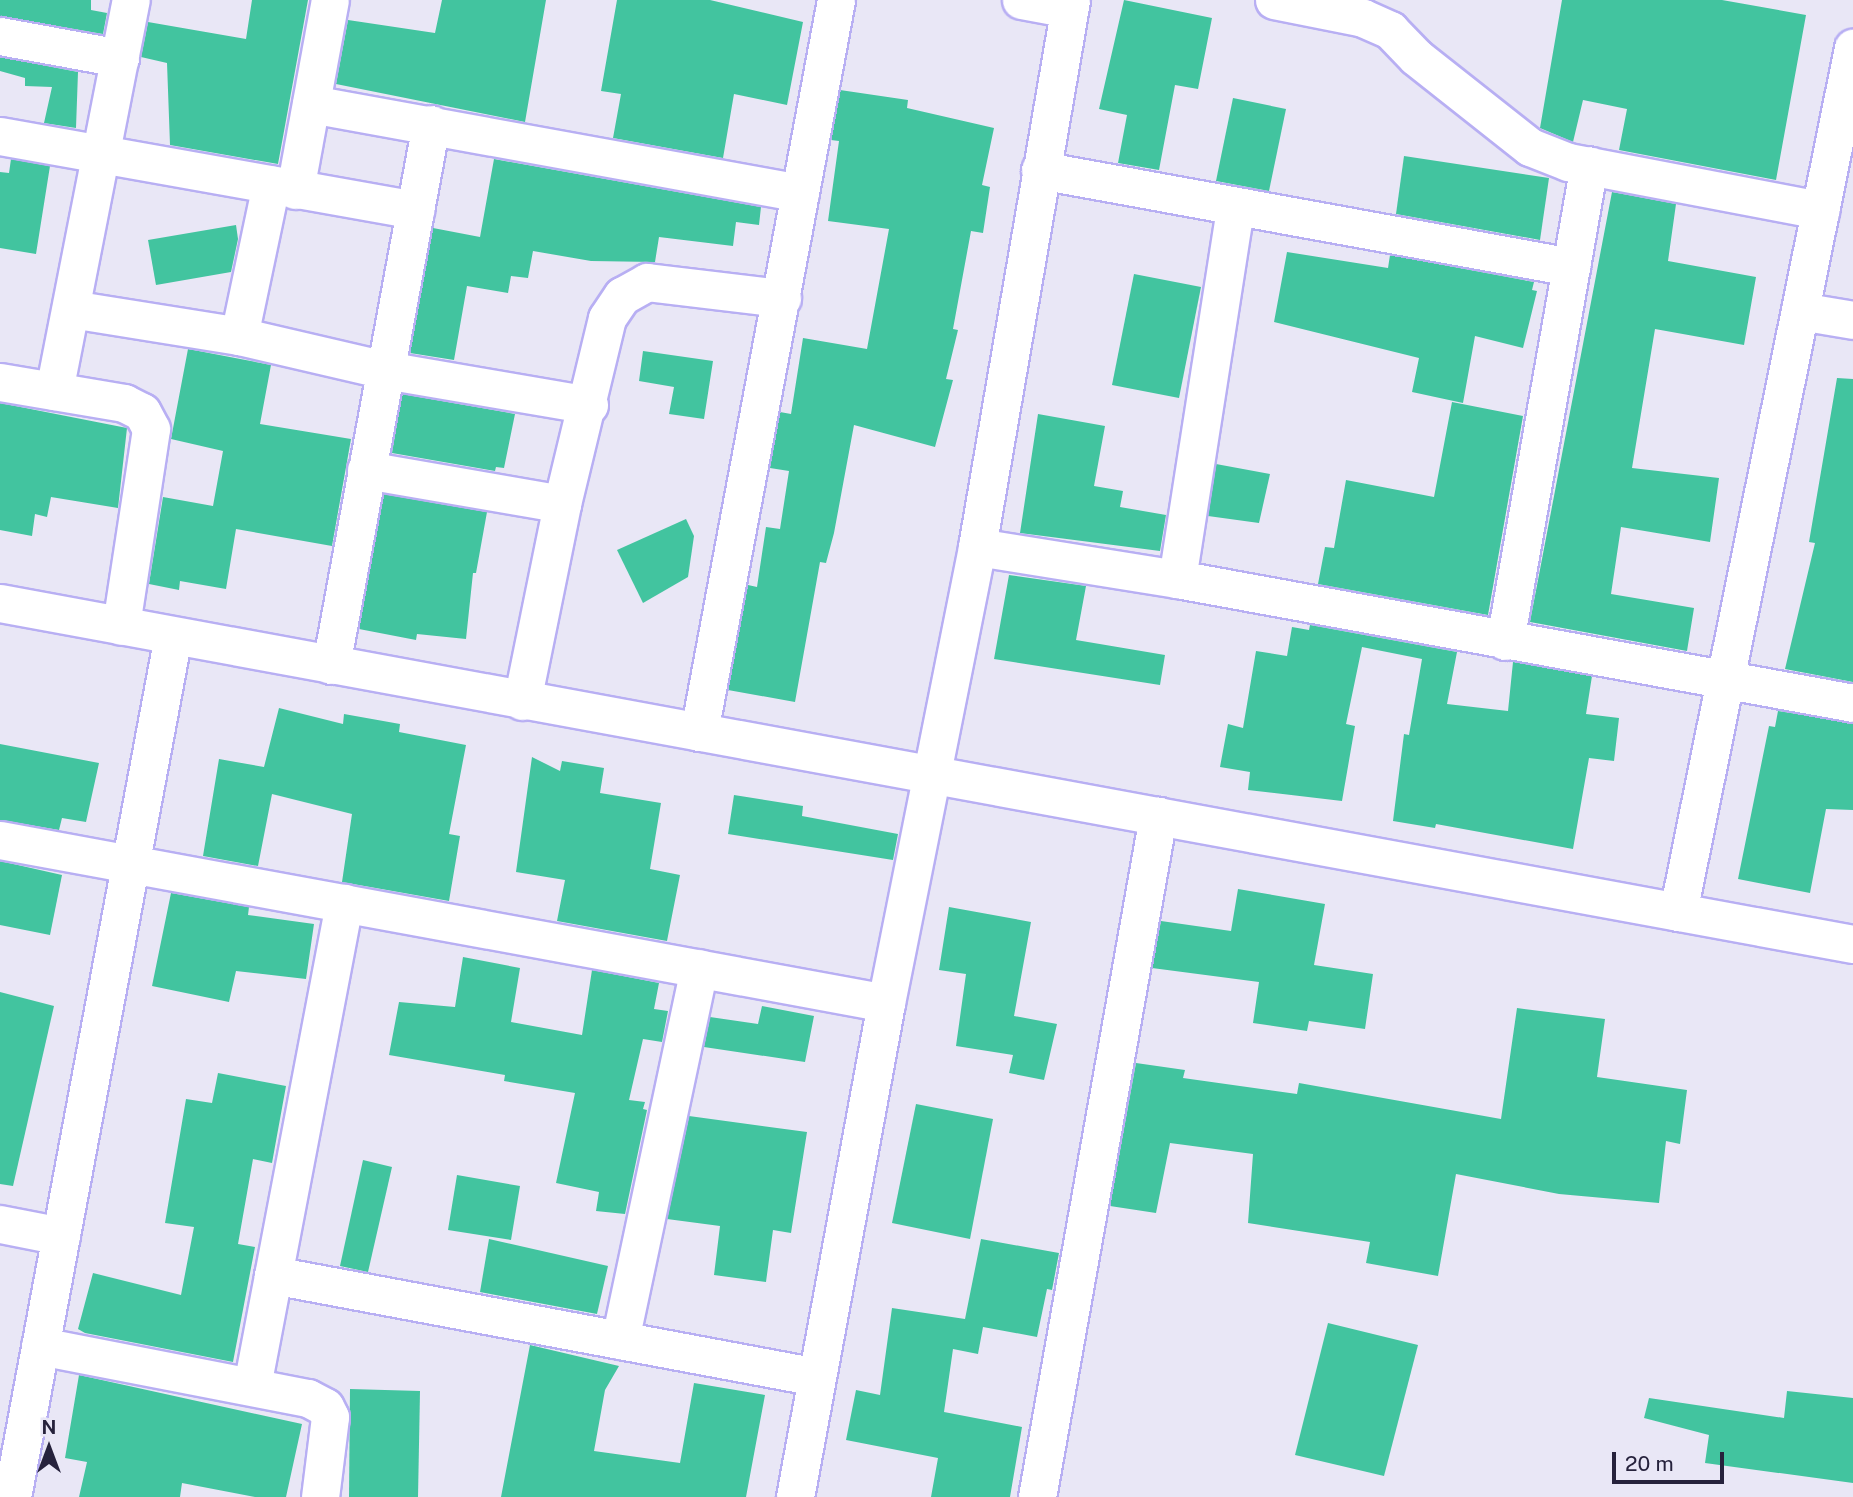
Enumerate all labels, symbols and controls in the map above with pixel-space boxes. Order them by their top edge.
north arrow [14,1413,84,1483]
text: N [42,1416,56,1438]
scale bar [1615,1438,1727,1482]
text: 20 m [1625,1451,1674,1476]

